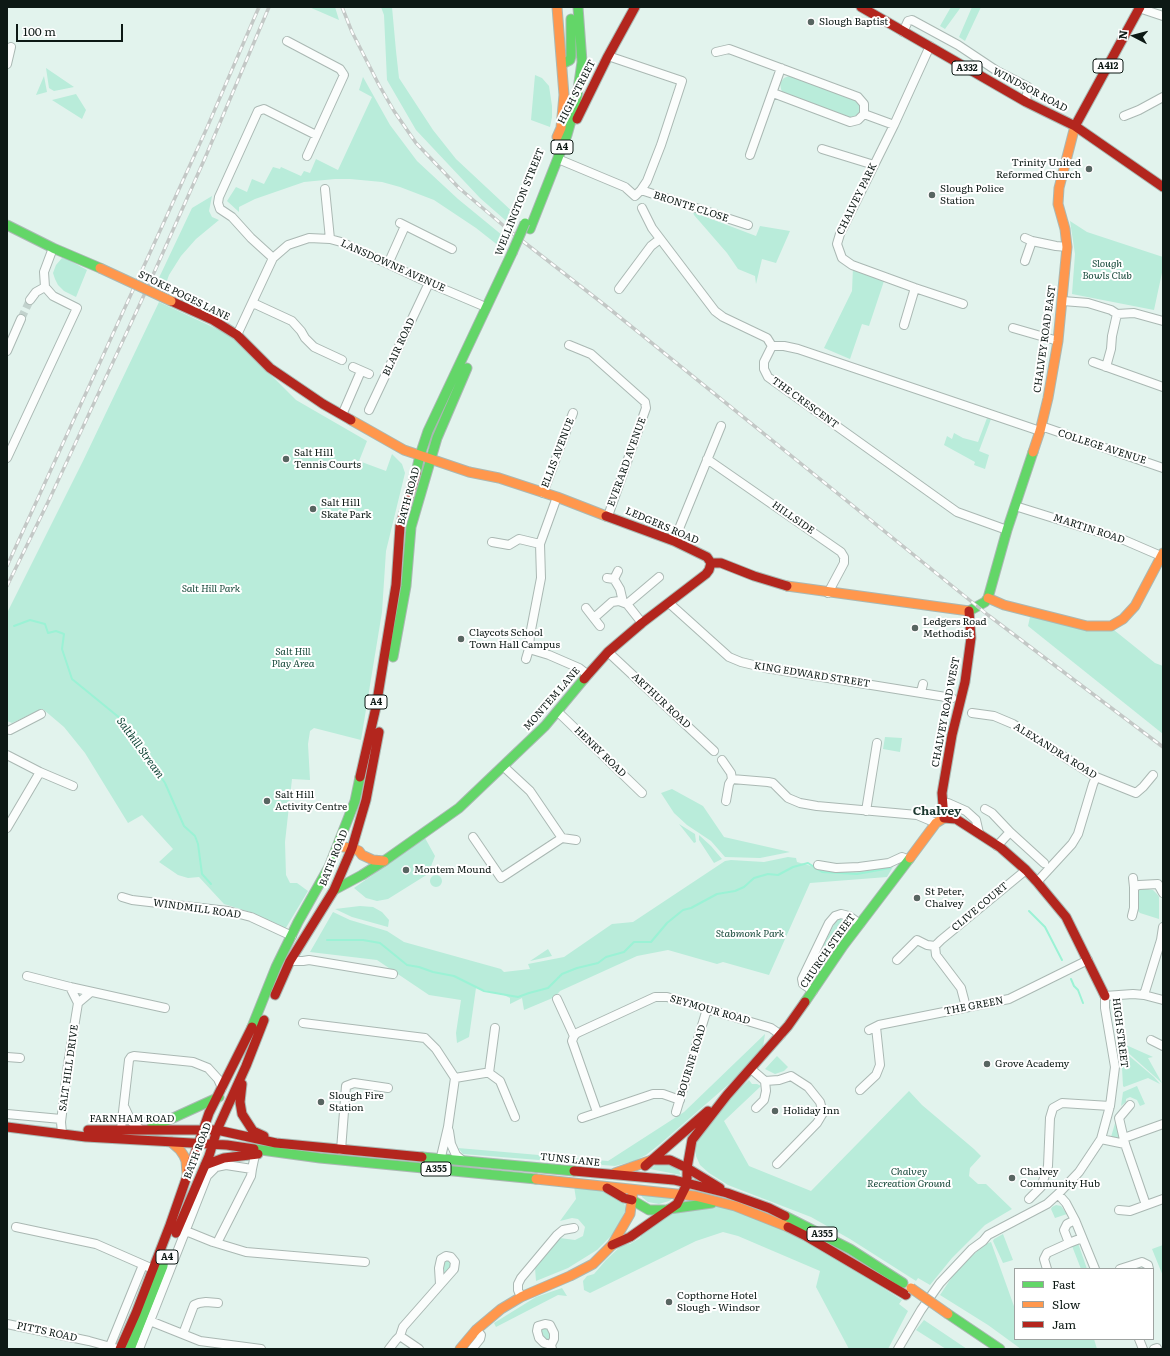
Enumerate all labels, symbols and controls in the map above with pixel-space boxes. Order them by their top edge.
scale bar [18,16,125,42]
place label: Slough Baptist [819,16,888,28]
north arrow [1114,16,1154,56]
marker: Slough Baptist [806,17,816,27]
text: 100 m [23,22,56,40]
text: N [1114,29,1131,40]
street label: HIGH STREET [556,58,598,126]
road number: A412 [1093,59,1123,73]
road number: A332 [952,61,982,75]
street label: WINDSOR ROAD [991,65,1069,115]
road number: A4 [551,140,573,154]
street label: WELLINGTON STREET [493,146,547,258]
place label: Trinity United Reformed Church [996,157,1081,180]
street label: CHALVEY PARK [834,161,880,237]
marker: Trinity United Reformed Church [1084,164,1094,174]
place label: Slough Police Station [940,183,1004,206]
street label: BRONTE CLOSE [652,189,730,225]
marker: Slough Police Station [927,190,937,200]
street label: LANSDOWNE AVENUE [339,237,447,295]
park label: Slough Bowls Club [1082,258,1132,282]
street label: STOKE POGES LANE [136,269,232,323]
street label: CHALVEY ROAD EAST [1031,284,1059,394]
street label: BLAIR ROAD [380,316,418,378]
street label: THE CRESCENT [769,375,841,431]
street label: ELLIS AVENUE [539,416,577,490]
street label: EVERARD AVENUE [605,416,649,508]
street label: COLLEGE AVENUE [1056,427,1148,467]
place label: Salt Hill Tennis Courts [294,447,361,470]
marker: Salt Hill Tennis Courts [281,454,291,464]
street label: BATH ROAD [395,466,423,526]
place label: Salt Hill Skate Park [321,497,371,520]
street label: HILLSIDE [769,499,817,537]
marker: Salt Hill Skate Park [308,504,318,514]
street label: LEDGERS ROAD [624,505,700,547]
street label: MARTIN ROAD [1052,512,1126,546]
park label: Salt Hill Park [182,583,240,595]
place label: Ledgers Road Methodist [923,616,987,640]
marker: Ledgers Road Methodist [910,623,920,633]
place label: Claycots School Town Hall Campus [469,627,560,650]
marker: Claycots School Town Hall Campus [456,634,466,644]
park label: Salt Hill Play Area [272,646,314,670]
street label: CHALVEY ROAD WEST [929,656,963,768]
street label: KING EDWARD STREET [753,660,871,690]
street label: MONTEM LANE [521,665,583,733]
street label: ARTHUR ROAD [629,671,693,731]
road number: A4 [365,695,387,709]
water label: Salthill Stream [113,715,167,781]
street label: ALEXANDRA ROAD [1011,720,1099,782]
street label: HENRY ROAD [572,724,628,780]
place label: Salt Hill Activity Centre [275,789,347,812]
marker: Salt Hill Activity Centre [262,796,272,806]
district label: Chalvey [913,804,961,818]
street label: BATH ROAD [317,828,351,888]
place label: Montem Mound [414,864,491,876]
marker: Montem Mound [401,865,411,875]
street label: CLIVE COURT [949,880,1011,934]
place label: St Peter, Chalvey [925,886,965,910]
marker: St Peter, Chalvey [912,893,922,903]
street label: WINDMILL ROAD [152,897,242,921]
street label: CHURCH STREET [798,912,858,990]
park label: Stabmonk Park [716,928,784,940]
street label: SEYMOUR ROAD [668,993,752,1027]
street label: THE GREEN [943,994,1005,1018]
street label: HIGH STREET [1110,997,1130,1069]
street label: BOURNE ROAD [675,1023,709,1099]
street label: SALT HILL DRIVE [57,1024,81,1112]
place label: Grove Academy [995,1058,1069,1070]
marker: Grove Academy [982,1059,992,1069]
place label: Slough Fire Station [329,1090,384,1114]
marker: Slough Fire Station [316,1097,326,1107]
place label: Holiday Inn [783,1105,840,1117]
marker: Holiday Inn [770,1106,780,1116]
street label: FARNHAM ROAD [90,1113,174,1125]
street label: BATH ROAD [182,1121,214,1181]
street label: TUNS LANE [539,1151,601,1169]
road number: A355 [421,1162,451,1176]
park label: Chalvey Recreation Ground [867,1166,951,1190]
place label: Chalvey Community Hub [1020,1166,1100,1190]
marker: Chalvey Community Hub [1007,1173,1017,1183]
road number: A355 [807,1227,837,1241]
road number: A4 [156,1250,178,1264]
legend [1014,1268,1154,1340]
text: Fast [1052,1275,1075,1293]
place label: Copthorne Hotel Slough - Windsor [677,1290,760,1314]
text: Slow [1052,1295,1080,1313]
marker: Copthorne Hotel Slough - Windsor [664,1297,674,1307]
text: Jam [1052,1315,1076,1333]
street label: PITTS ROAD [16,1320,78,1344]

